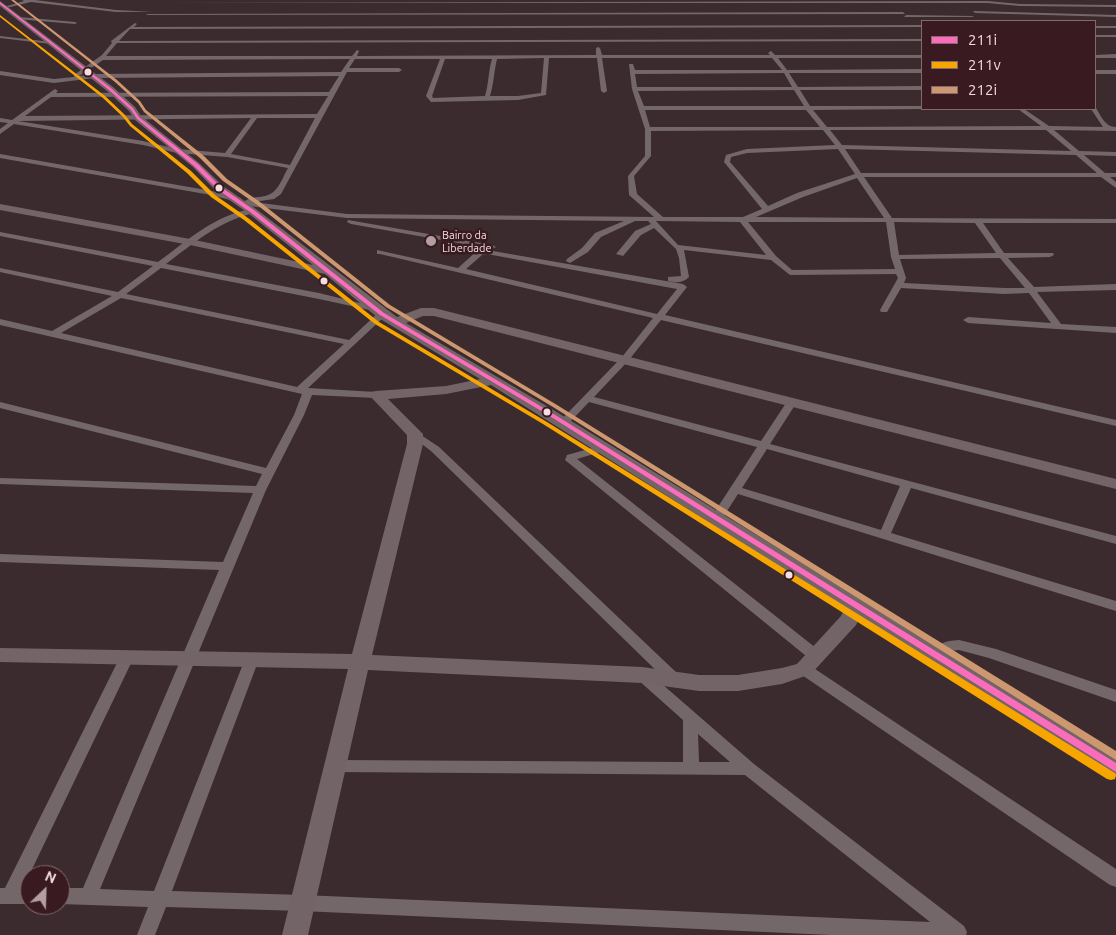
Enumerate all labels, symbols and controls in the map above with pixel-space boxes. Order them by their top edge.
legend [921,20,1096,110]
text: 211i [968,31,997,48]
text: 211v [968,56,1001,73]
unlabelled marker [83,67,93,77]
text: 212i [968,81,997,98]
unlabelled marker [214,183,224,193]
place label: Bairro da Liberdade [442,228,492,254]
marker: Bairro da Liberdade [424,234,438,248]
unlabelled marker [319,276,329,286]
unlabelled marker [542,407,552,417]
unlabelled marker [784,570,794,580]
north arrow [20,865,70,915]
text: N [43,868,59,887]

